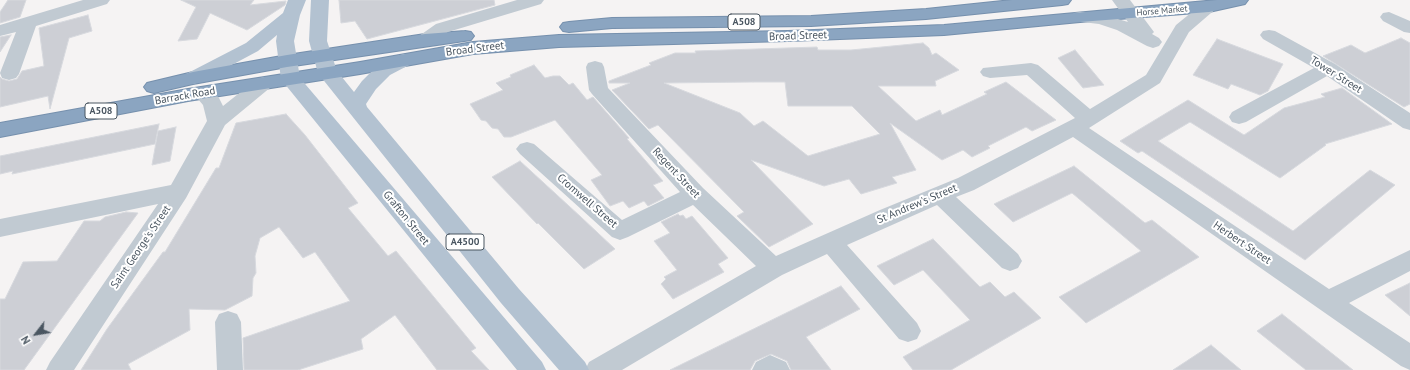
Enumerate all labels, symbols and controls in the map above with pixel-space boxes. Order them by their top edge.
street label: Horse Market [1136,3,1188,19]
road number: A508 [728,14,760,30]
street label: Broad Street [769,28,827,44]
street label: Broad Street [445,39,505,59]
street label: Tower Street [1308,54,1364,96]
street label: Barrack Road [154,84,216,108]
road number: A508 [85,103,117,119]
street label: Regent Street [649,145,703,201]
street label: Cromwell Street [554,171,620,231]
street label: St Andrew's Street [875,181,959,227]
street label: Grafton Street [380,188,432,248]
street label: Saint George's Street [108,203,174,291]
street label: Herbert Street [1211,219,1273,267]
road number: A4500 [446,234,484,250]
north arrow [16,314,56,354]
text: N [18,333,34,347]

